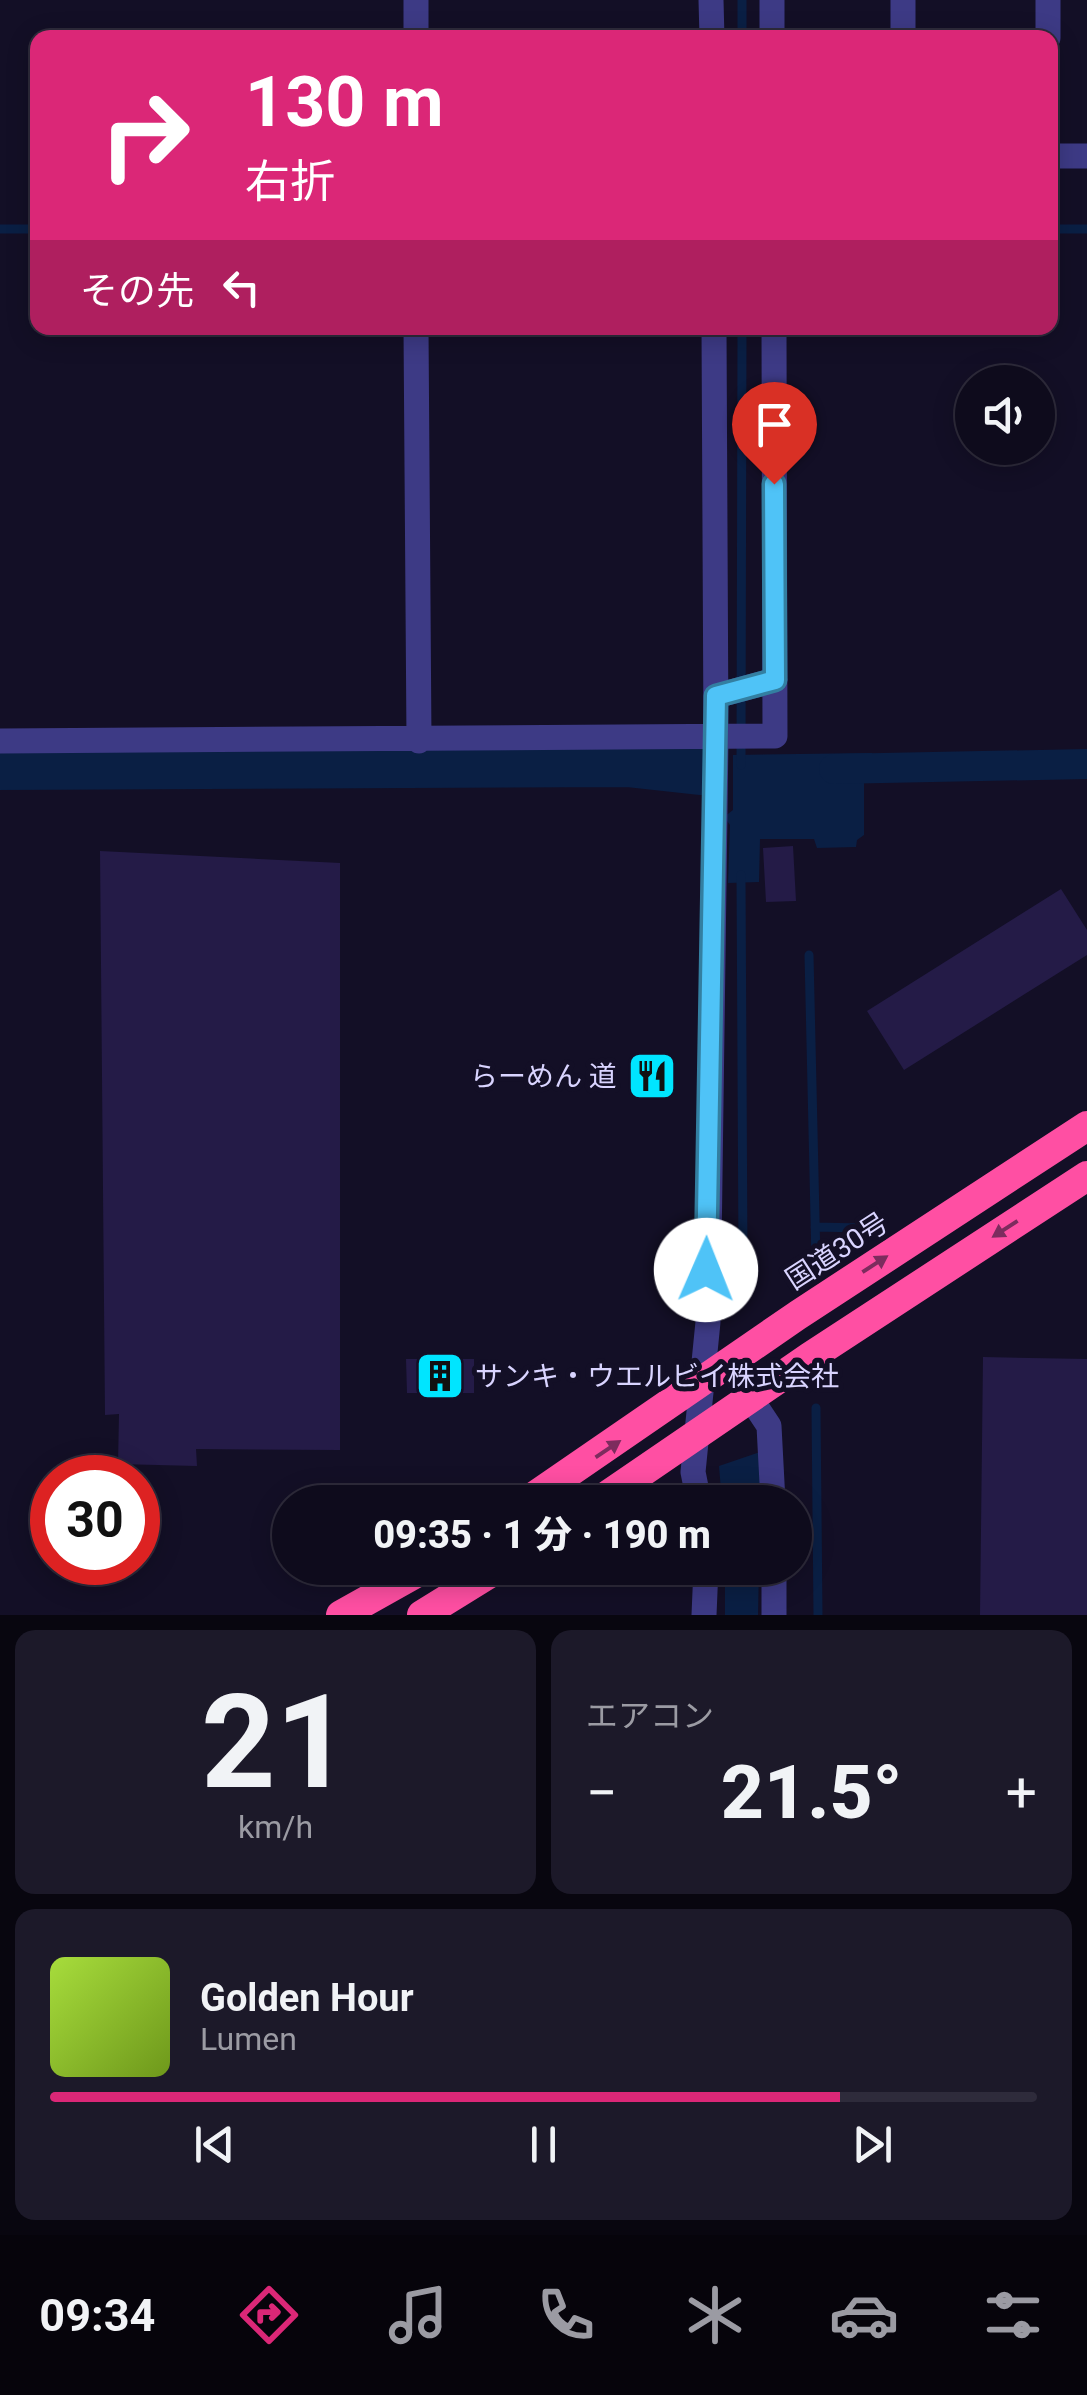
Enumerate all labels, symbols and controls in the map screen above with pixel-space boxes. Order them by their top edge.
text: 130 m [245,61,444,143]
icon: right [80,70,210,200]
text: 右折 [245,155,335,208]
icon: left [214,260,269,315]
text: その先 [80,269,194,313]
map controls [955,365,1055,465]
button: sound [955,365,1055,465]
pin [732,382,817,485]
icon: arrive [747,397,802,452]
restaurant icon: らーめん 道 [626,1050,678,1102]
place label: らーめん 道 [470,1060,617,1093]
street label: 国道30号 [780,1206,894,1296]
position arrow [654,1218,758,1322]
one-way arrow [992,1220,1019,1238]
one-way arrow [861,1256,889,1274]
building icon: サンキ・ウエルビイ株式会社 [414,1350,466,1402]
place label: サンキ・ウエルビイ株式会社 [475,1360,839,1393]
one-way arrow [594,1441,621,1459]
speed limit sign: 30 [30,1455,160,1585]
text: 09:35 · 1 分 · 190 m [373,1513,711,1557]
text: 21 [201,1666,350,1819]
text: エアコン [586,1697,714,1735]
text: 21.5° [721,1748,902,1836]
text: − [586,1761,617,1825]
text: + [1006,1761,1037,1825]
text: km/h [238,1808,313,1846]
text: Golden Hour [200,1976,414,2020]
text: Lumen [200,2020,297,2058]
icon: previous [187,2117,242,2172]
icon: pause [516,2117,571,2172]
icon: next [845,2117,900,2172]
icon: directions [234,2280,304,2350]
icon: music [383,2280,453,2350]
icon: phone [531,2280,601,2350]
icon: climate [680,2280,750,2350]
icon: car [829,2280,899,2350]
icon: filters [978,2280,1048,2350]
text: 09:34 [39,2289,155,2342]

